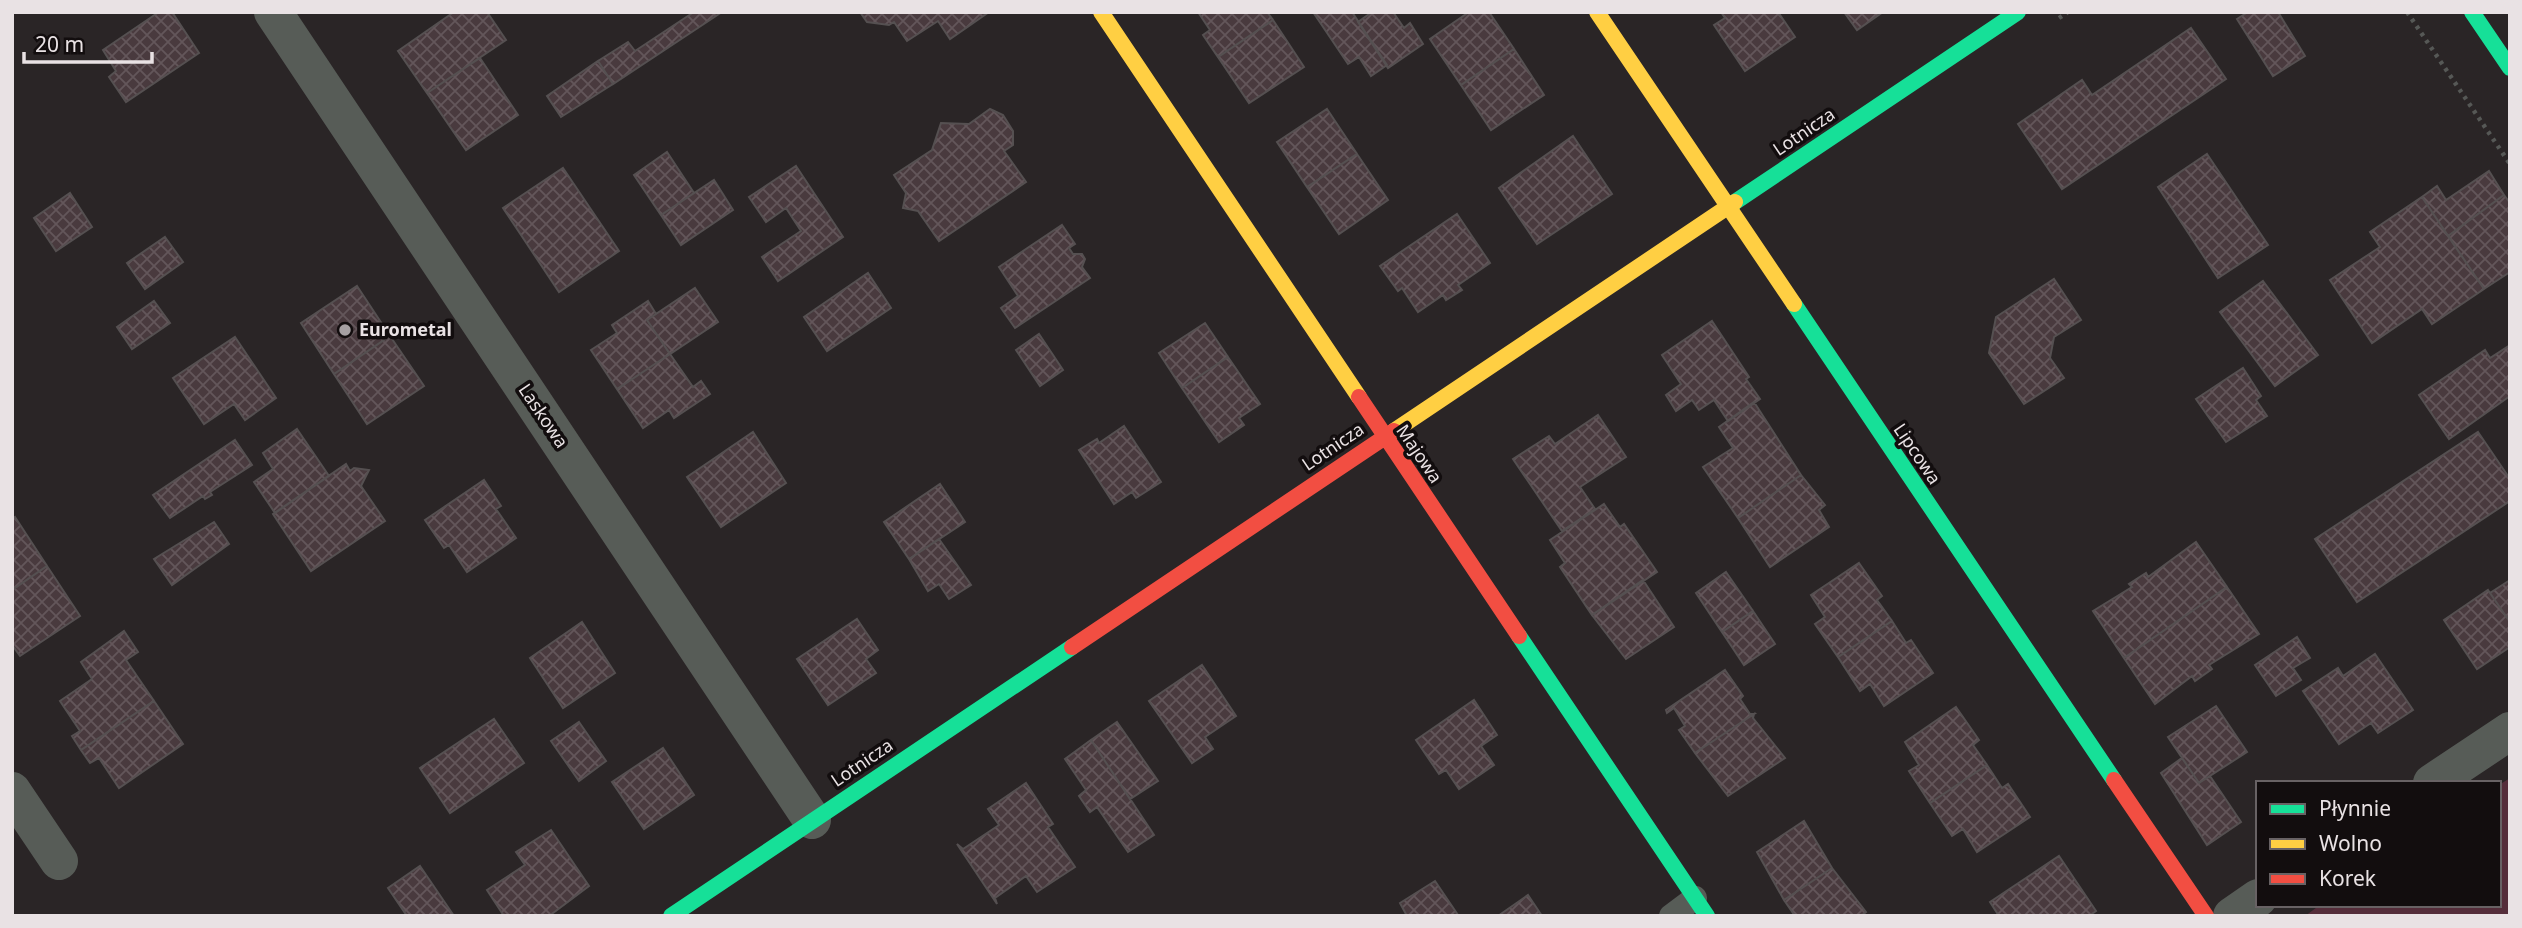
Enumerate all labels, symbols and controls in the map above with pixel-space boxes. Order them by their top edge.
scale bar [24,21,152,65]
text: 20 m [35,30,84,58]
street label: Lotnicza [1768,102,1839,161]
place label: Eurometal [359,317,452,341]
marker: Eurometal [337,322,353,338]
street label: Laskowa [514,379,574,452]
street label: Lotnicza [1297,417,1368,476]
street label: Lipcowa [1889,418,1947,489]
street label: Majowa [1391,419,1448,487]
street label: Lotnicza [826,733,897,792]
legend [2256,781,2501,907]
text: Płynnie [2319,794,2391,822]
text: Wolno [2319,829,2382,857]
text: Korek [2319,864,2377,892]

